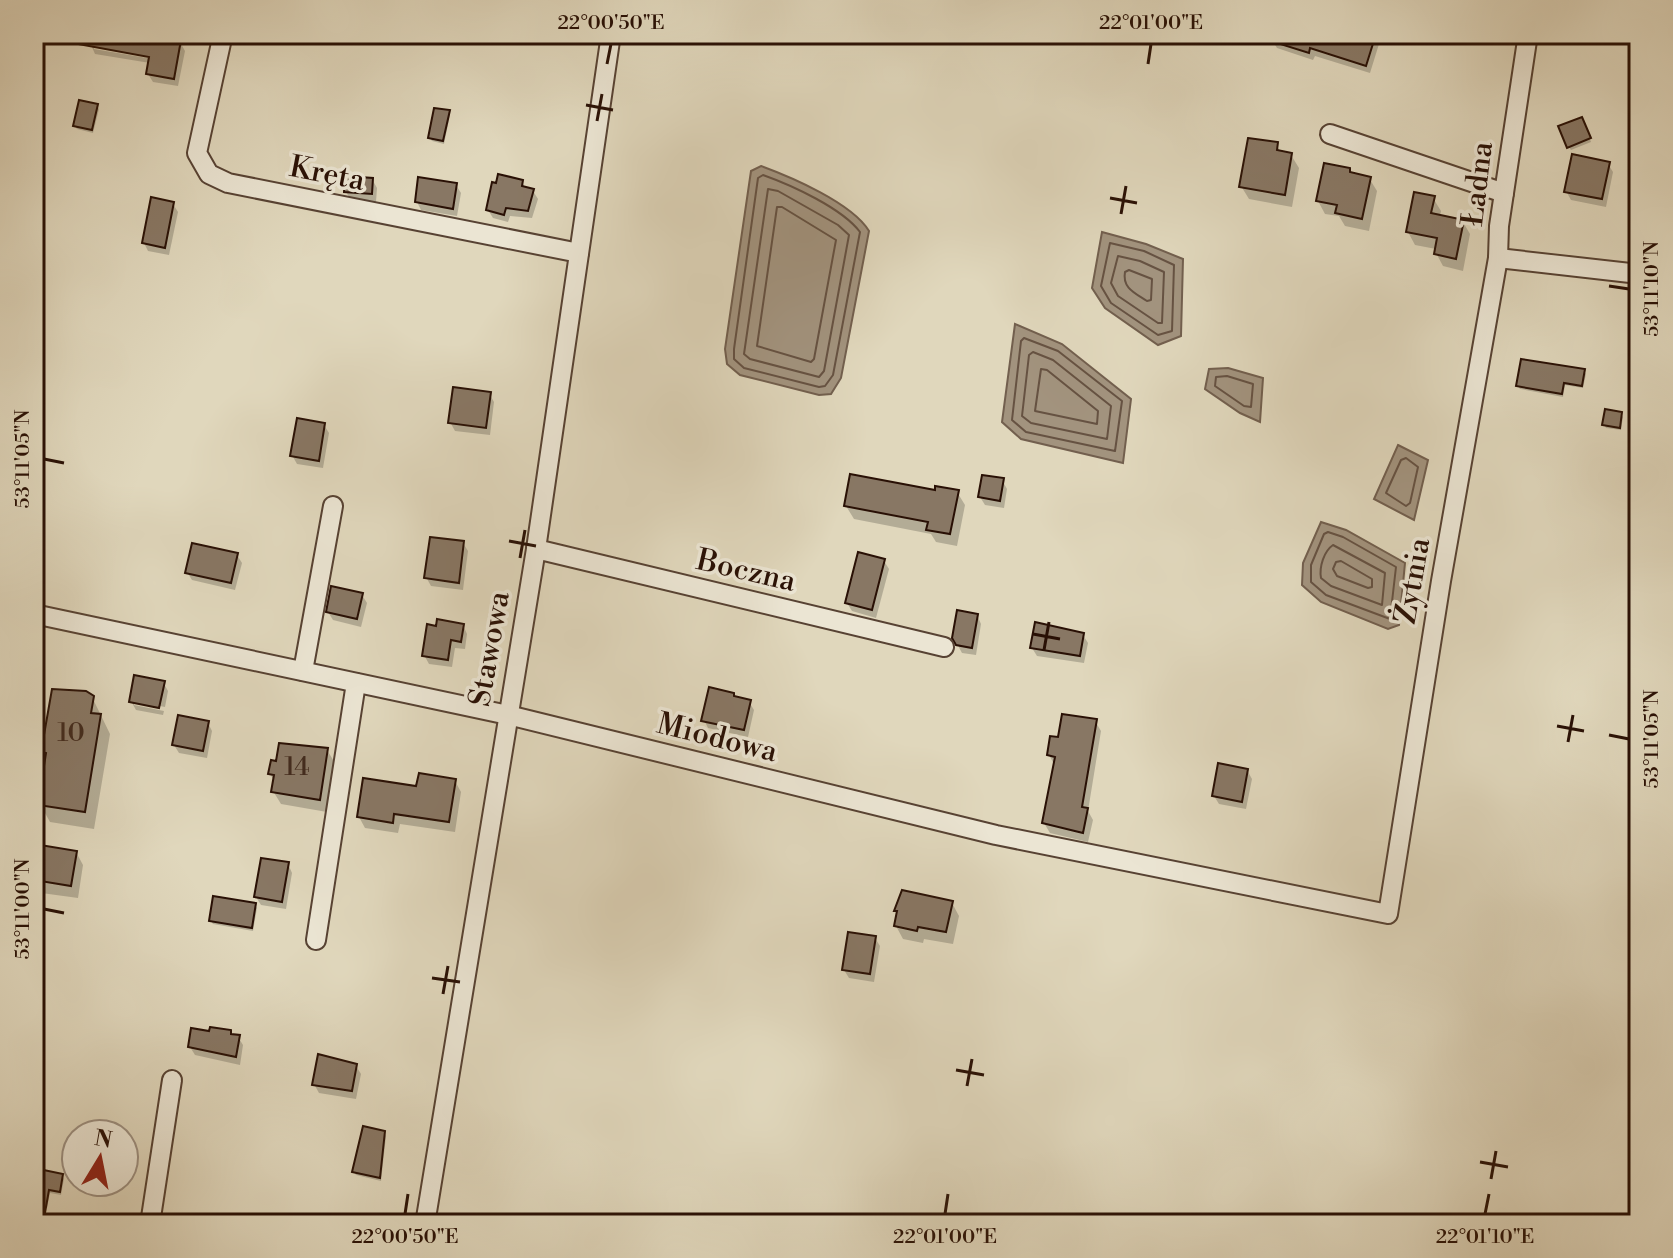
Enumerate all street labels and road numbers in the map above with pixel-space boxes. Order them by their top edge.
street label: Ładna [1454,139,1502,229]
street label: Kręta [286,148,369,200]
street label: Żytnia [1386,534,1439,627]
street label: Boczna [692,541,800,601]
street label: Stawowa [461,588,519,709]
street label: Miodowa [653,705,782,771]

